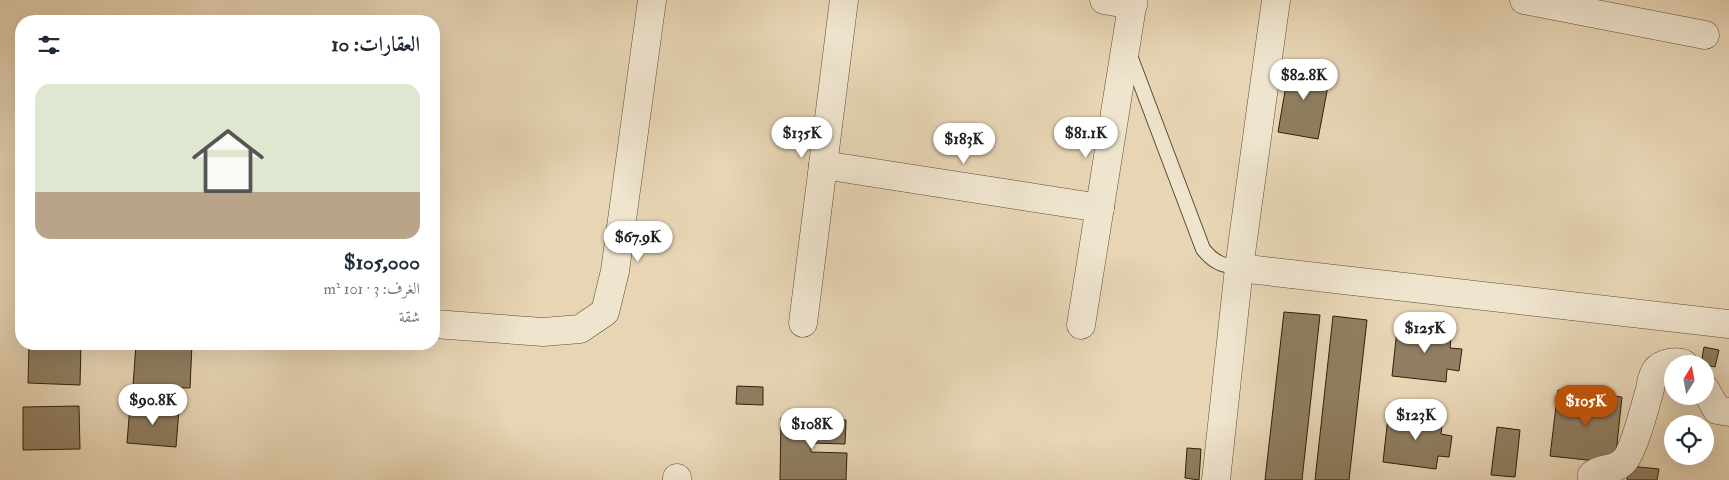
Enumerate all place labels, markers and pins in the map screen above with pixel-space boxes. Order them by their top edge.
pin: $82.8K [1263,58,1345,101]
pin: $135K [767,116,837,159]
pin: $81.1K [1045,116,1127,159]
pin: $183K [929,122,999,165]
pin: $67.9K [597,220,679,263]
pin: $125K [1390,312,1460,354]
pin: $90.8K [112,384,194,426]
pin: $105K [1551,384,1621,427]
pin: $123K [1381,398,1451,441]
pin: $108K [777,408,847,450]

